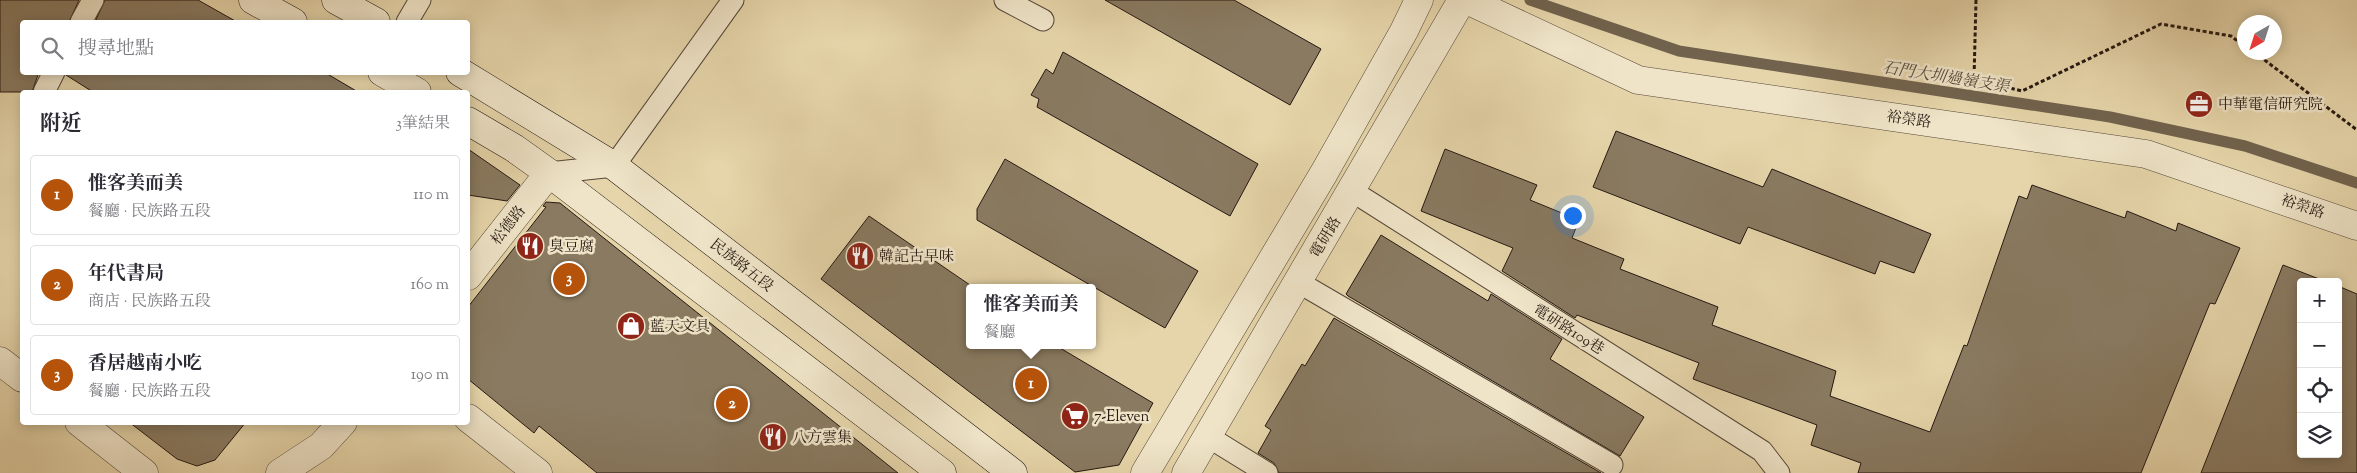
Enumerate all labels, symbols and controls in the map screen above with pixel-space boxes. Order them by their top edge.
north arrow [2237,15,2282,60]
search box [20,20,470,75]
icon: search [38,34,66,62]
text: 搜尋地點 [78,36,154,63]
water label: 石門大圳過嶺支渠 [1881,57,2013,100]
office icon: 中華電信研究院 [2184,89,2214,119]
place label: 中華電信研究院 [2218,95,2323,116]
street label: 裕榮路 [1885,107,1933,134]
text: 附近 [40,110,82,140]
text: 3筆結果 [396,113,450,136]
text: 惟客美而美 [88,171,183,198]
text: 1 [54,184,60,207]
text: 110 m [413,184,449,207]
street label: 裕榮路 [2278,190,2327,225]
text: 餐廳 · 民族路五段 [88,201,211,224]
street label: 松德路 [487,202,531,250]
your location [1560,203,1586,229]
street label: 電研路 [1306,213,1347,262]
restaurant icon: 臭豆腐 [515,231,545,261]
street label: 民族路五段 [705,235,777,298]
place label: 臭豆腐 [549,237,594,258]
restaurant icon: 韓記古早味 [845,241,875,271]
place label: 韓記古早味 [879,247,954,268]
pin: 3 [553,260,585,298]
text: 年代書局 [88,261,164,288]
text: 2 [53,274,61,297]
text: 160 m [411,274,449,297]
map controls [2297,278,2342,458]
button: + [2297,278,2342,323]
popup [966,284,1096,349]
text: 商店 · 民族路五段 [88,291,211,314]
text: 惟客美而美 [983,292,1079,319]
street label: 電研路109巷 [1529,300,1608,360]
shop icon: 藍天文具 [616,311,646,341]
place label: 藍天文具 [650,317,710,338]
text: 餐廳 [983,322,1016,345]
button: − [2297,323,2342,368]
text: 香居越南小吃 [88,351,202,378]
text: 3 [54,364,60,387]
text: 190 m [411,364,449,387]
pin: 1 [1015,365,1047,403]
button: locate [2297,368,2342,413]
text: 餐廳 · 民族路五段 [88,381,211,404]
pin: 2 [716,385,748,423]
supermarket icon: 7-Eleven [1060,401,1090,431]
place label: 7-Eleven [1094,407,1150,428]
button: layers [2297,413,2342,458]
restaurant icon: 八方雲集 [758,422,788,452]
place label: 八方雲集 [792,428,852,449]

